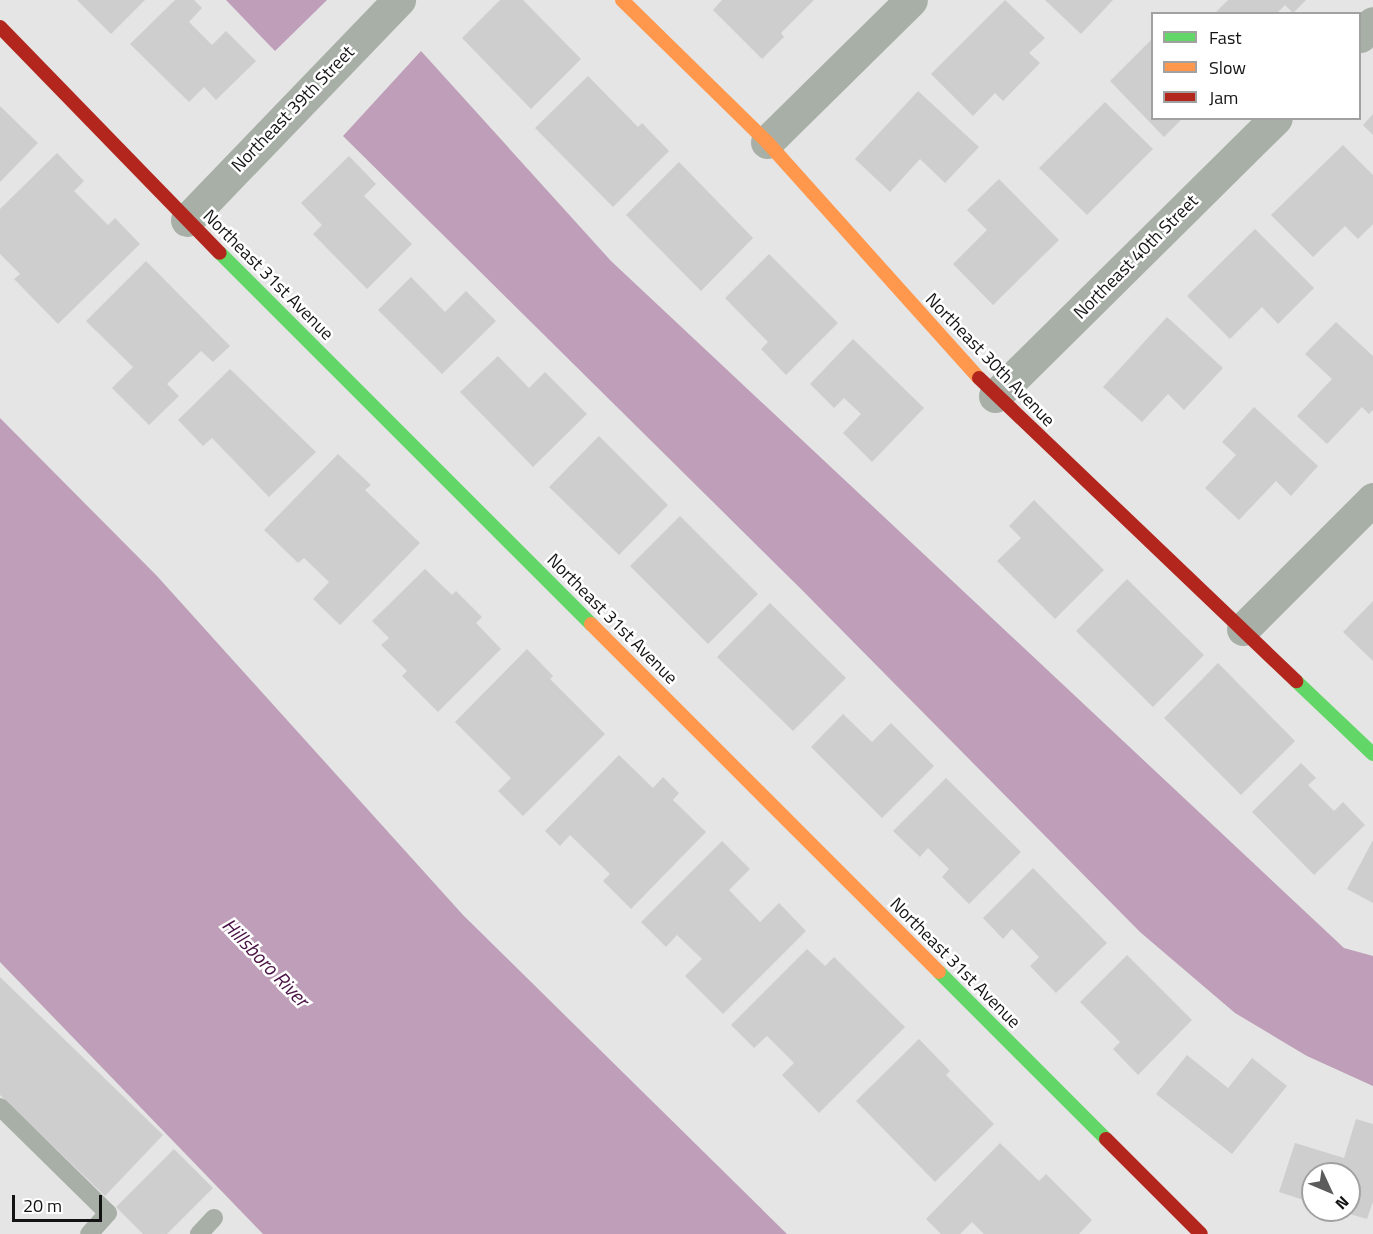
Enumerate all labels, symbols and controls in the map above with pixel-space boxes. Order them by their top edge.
legend [1151,12,1361,120]
text: Fast [1209,24,1242,51]
street label: Northeast 39th Street [227,41,359,177]
text: Slow [1209,54,1246,81]
text: Jam [1209,84,1238,111]
street label: Northeast 40th Street [1069,190,1203,324]
street label: Northeast 31st Avenue [198,205,338,345]
street label: Northeast 30th Avenue [921,289,1059,431]
street label: Northeast 31st Avenue [542,549,682,689]
street label: Northeast 31st Avenue [885,893,1025,1033]
water label: Hillsboro River [218,913,314,1011]
north arrow [1301,1162,1361,1222]
scale bar [15,1183,105,1221]
text: N [1330,1191,1355,1215]
text: 20 m [23,1192,62,1219]

